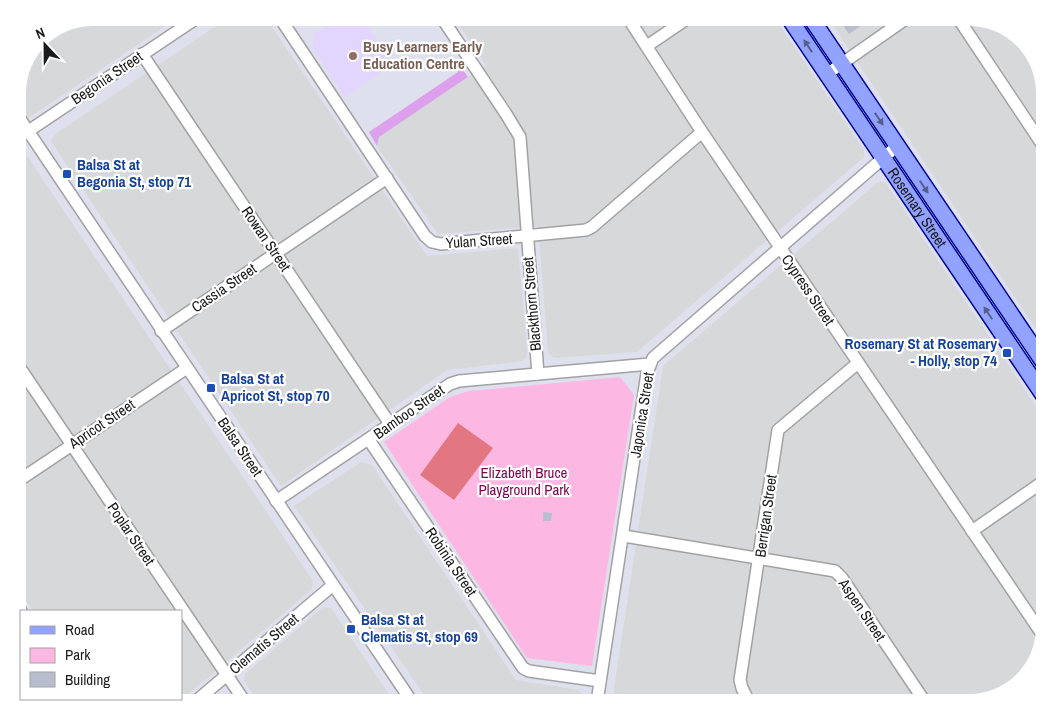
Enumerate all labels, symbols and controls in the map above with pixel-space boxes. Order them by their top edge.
north arrow [20,20,70,70]
text: N [33,23,47,43]
place label: Busy Learners Early Education Centre [363,36,482,74]
one-way arrow [803,39,813,52]
street label: Begonia Street [67,46,147,109]
marker: Busy Learners Early Education Centre [347,50,359,62]
one-way arrow [874,113,884,126]
place label: Balsa St at Begonia St, stop 71 [77,154,191,192]
street label: Rosemary Street [883,163,952,252]
marker: Balsa St at Begonia St, stop 71 [61,168,73,180]
one-way arrow [919,180,929,193]
street label: Rowan Street [237,202,296,276]
street label: Yulan Street [445,228,514,253]
street label: Cypress Street [777,250,840,330]
street label: Blackthorn Street [517,256,546,352]
street label: Cassia Street [187,258,261,317]
one-way arrow [983,306,993,319]
place label: Rosemary St at Rosemary - Holly, stop 74 [845,333,997,371]
marker: Rosemary St at Rosemary - Holly, stop 74 [1001,347,1013,359]
place label: Balsa St at Apricot St, stop 70 [221,368,330,406]
street label: Japonica Street [624,370,659,459]
street label: Bamboo Street [369,379,449,444]
marker: Balsa St at Apricot St, stop 70 [205,382,217,394]
street label: Apricot Street [64,394,139,454]
street label: Balsa Street [213,413,268,481]
park label: Elizabeth Bruce Playground Park [479,462,570,500]
street label: Berrigan Street [749,473,782,559]
street label: Poplar Street [103,498,161,570]
street label: Robinia Street [421,523,483,601]
street label: Aspen Street [833,574,891,646]
street label: Clematis Street [224,608,303,679]
place label: Balsa St at Clematis St, stop 69 [361,609,478,647]
legend [20,610,182,700]
text: Road [65,619,94,640]
marker: Balsa St at Clematis St, stop 69 [345,623,357,635]
text: Park [65,644,91,665]
text: Building [65,669,110,690]

